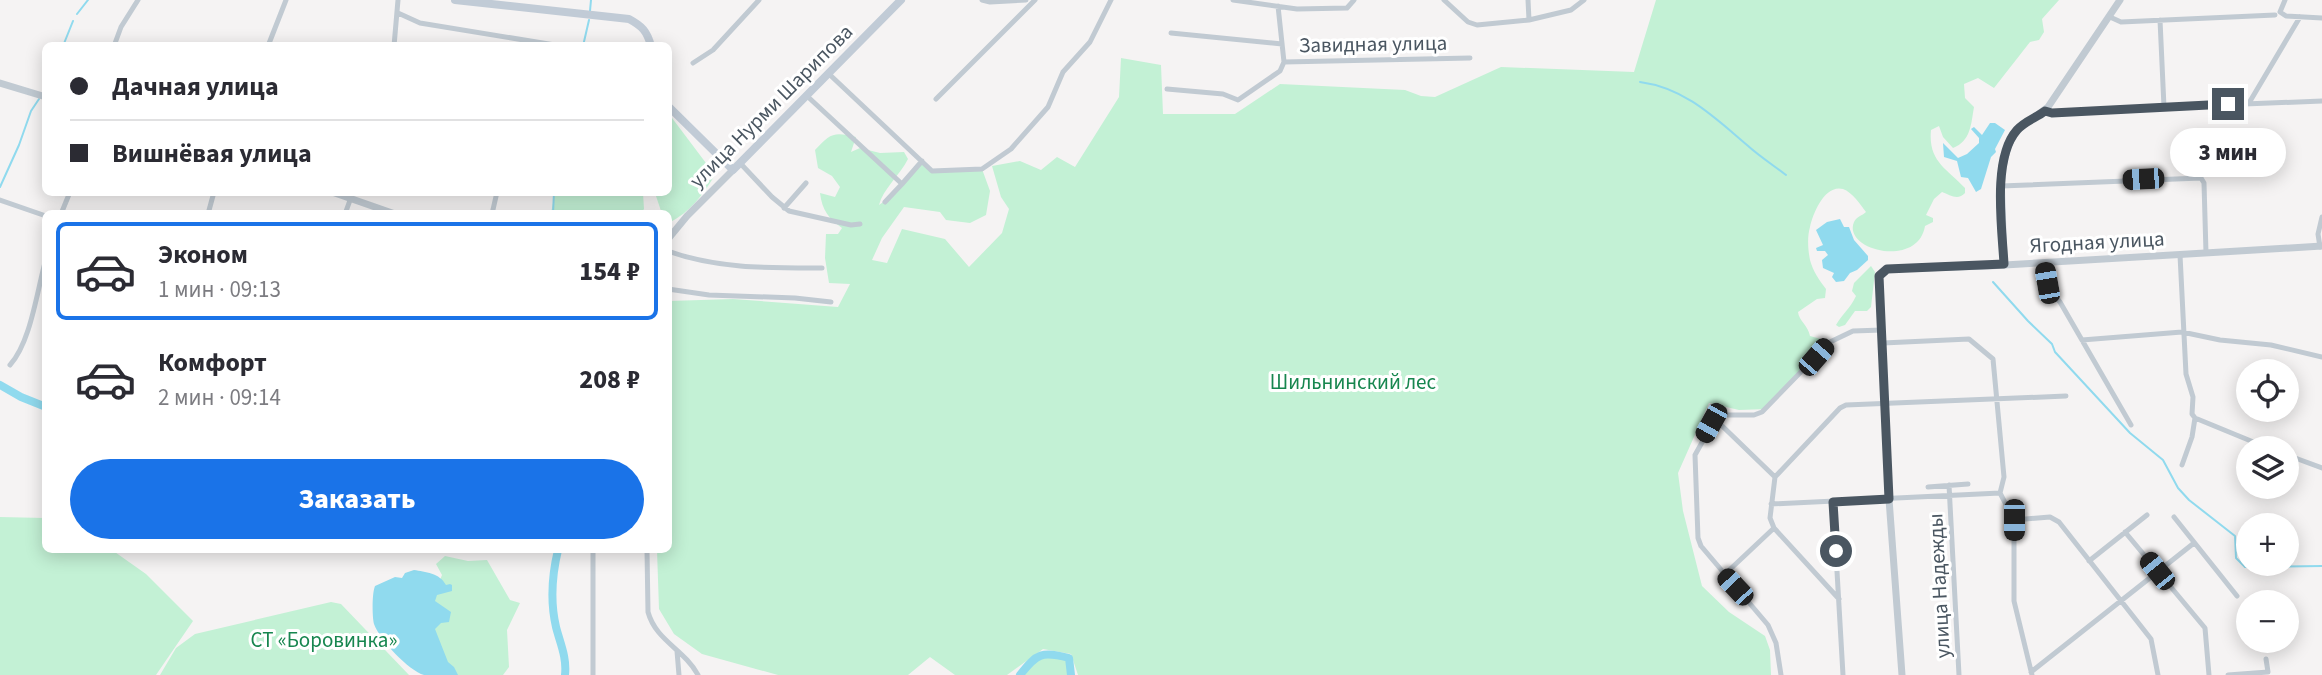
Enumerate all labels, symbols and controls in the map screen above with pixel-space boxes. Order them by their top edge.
street label: улица Нурми Шарипова [682,17,860,195]
street label: Завидная улица [1299,28,1447,60]
text: Дачная улица [112,68,279,105]
route end [2212,88,2244,120]
callout: 3 мин [2170,128,2286,178]
text: Вишнёвая улица [112,135,312,172]
text: 3 мин [2198,136,2258,169]
car [2122,167,2165,191]
street label: Ягодная улица [2029,223,2165,261]
text: Эконом [158,236,248,273]
icon: car [74,240,137,303]
text: 154 ₽ [579,253,640,290]
car [2034,260,2061,306]
text: 1 мин · 09:13 [158,273,281,306]
car [1795,334,1838,380]
text: Комфорт [158,344,267,381]
icon: car [74,348,137,411]
map controls [2236,359,2299,653]
button: locate [2236,359,2299,422]
text: 208 ₽ [579,361,640,398]
park label: Шильнинский лес [1270,367,1437,397]
text: 2 мин · 09:14 [158,381,281,414]
car [1692,400,1731,446]
button: layers [2236,436,2299,499]
button: Заказать [70,459,644,539]
car [2004,499,2025,541]
street label: улица Надежды [1920,513,1958,659]
button: + [2236,513,2299,576]
route start [1820,535,1852,567]
car [2136,548,2179,594]
car [1713,564,1758,610]
button: − [2236,590,2299,653]
park label: СТ «Боровинка» [251,625,397,655]

